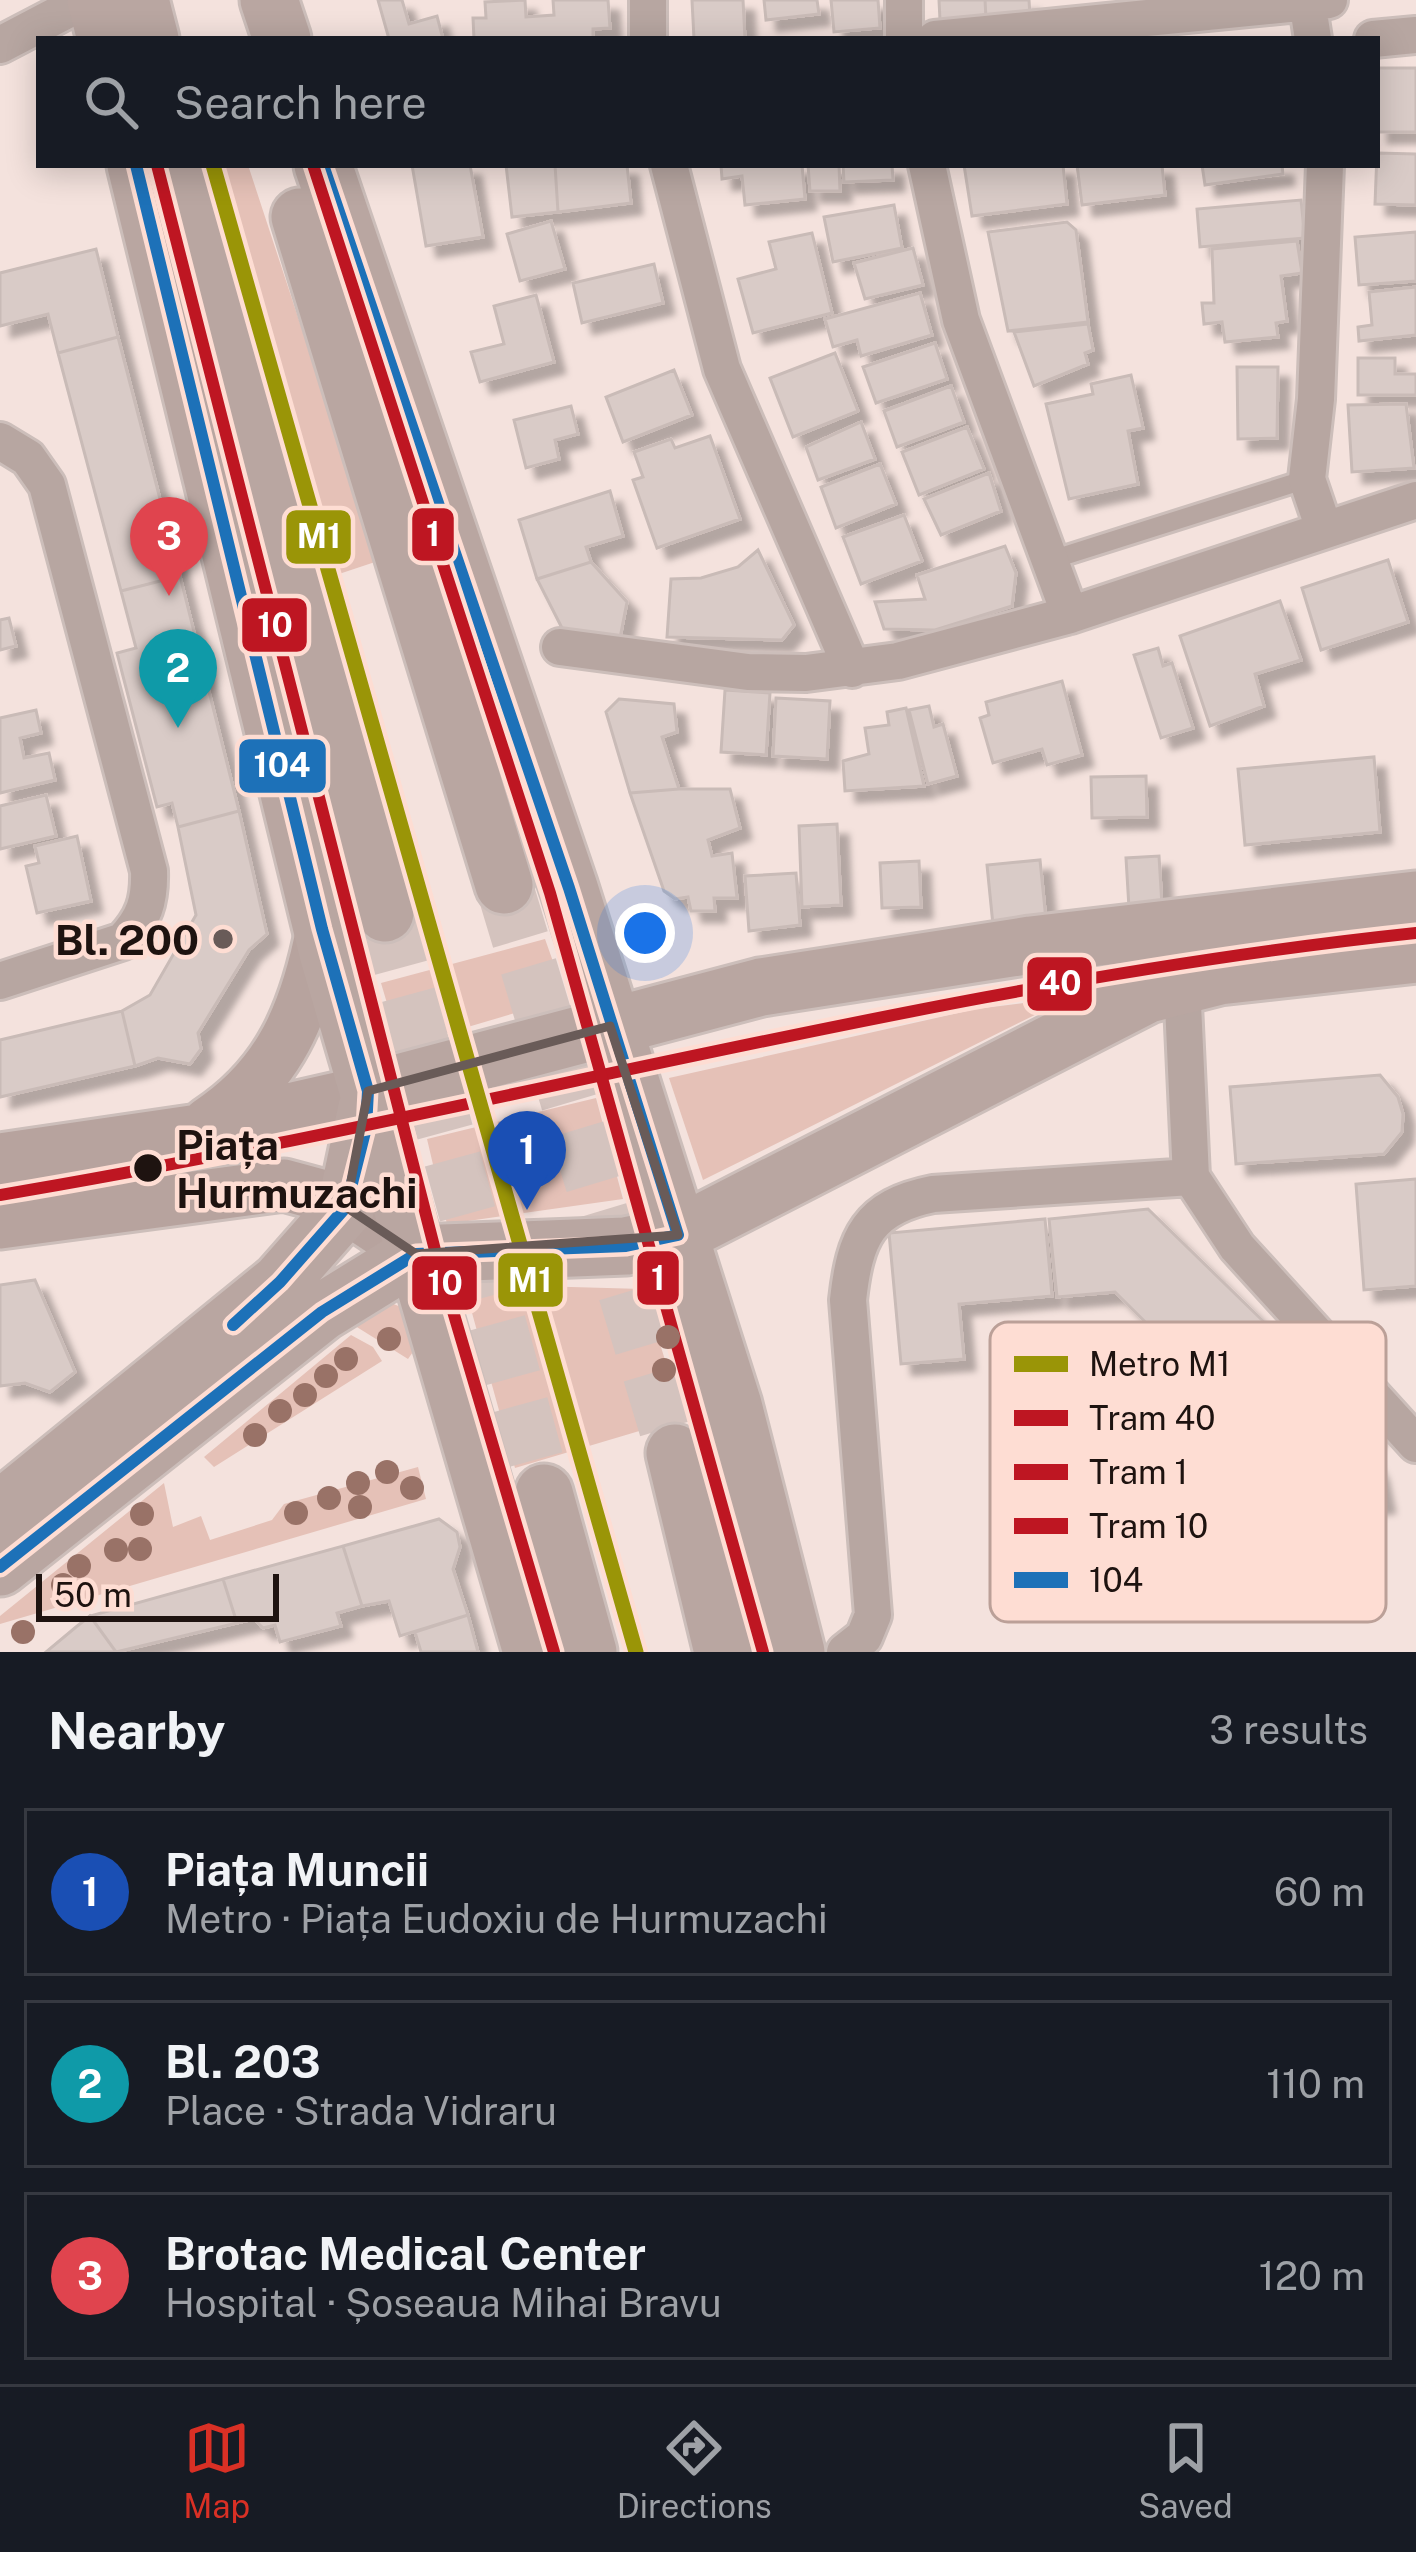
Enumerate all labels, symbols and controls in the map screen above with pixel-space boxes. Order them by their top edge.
search box [36,36,1380,168]
icon: search [78,69,144,135]
text: Search here [174,76,427,129]
pin: 3 [130,497,208,596]
line badge: 1 [410,506,456,563]
line badge: M1 [284,508,353,566]
text: 1 [426,515,440,553]
text: M1 [297,517,341,555]
line badge: 10 [240,596,309,654]
text: 10 [257,606,293,644]
pin: 2 [139,629,217,728]
line badge: 104 [237,737,328,795]
text: 104 [254,746,310,784]
your location [615,903,675,963]
place label: Bl. 200 [55,915,199,964]
marker: Bl. 200 [210,926,236,952]
line badge: 40 [1025,955,1094,1013]
text: 40 [1039,964,1081,1002]
pin: 1 [488,1111,566,1210]
place label: Piața Hurmuzachi [176,1120,417,1217]
marker: Piața Hurmuzachi [131,1151,165,1185]
line badge: 1 [635,1249,681,1307]
line badge: M1 [496,1251,565,1309]
line badge: 10 [410,1254,479,1312]
text: 1 [651,1259,665,1297]
text: M1 [508,1261,552,1299]
text: 10 [427,1264,463,1302]
legend [990,1322,1386,1622]
text: Metro M1 [1089,1345,1231,1383]
text: Tram 40 [1089,1399,1216,1437]
text: Tram 1 [1089,1453,1188,1491]
text: Tram 10 [1089,1507,1208,1545]
text: 104 [1089,1561,1143,1599]
scale bar [36,1568,279,1621]
text: 50 m [54,1576,132,1614]
text: Nearby [48,1701,225,1760]
text: 3 results [1209,1707,1368,1753]
text: Piața Muncii [165,1843,429,1896]
text: 1 [82,1869,98,1915]
text: 60 m [1274,1869,1365,1915]
text: Metro · Piața Eudoxiu de Hurmuzachi [165,1896,828,1942]
text: Bl. 203 [165,2035,321,2088]
text: 2 [78,2061,102,2107]
text: 110 m [1266,2061,1365,2107]
text: Place · Strada Vidraru [165,2088,557,2134]
text: Brotac Medical Center [165,2227,646,2280]
text: 3 [77,2253,103,2299]
text: 120 m [1259,2253,1365,2299]
text: Hospital · Șoseaua Mihai Bravu [165,2280,722,2326]
tab: Map [183,2415,250,2525]
tab: Directions [617,2415,772,2525]
tab: Saved [1138,2415,1233,2525]

